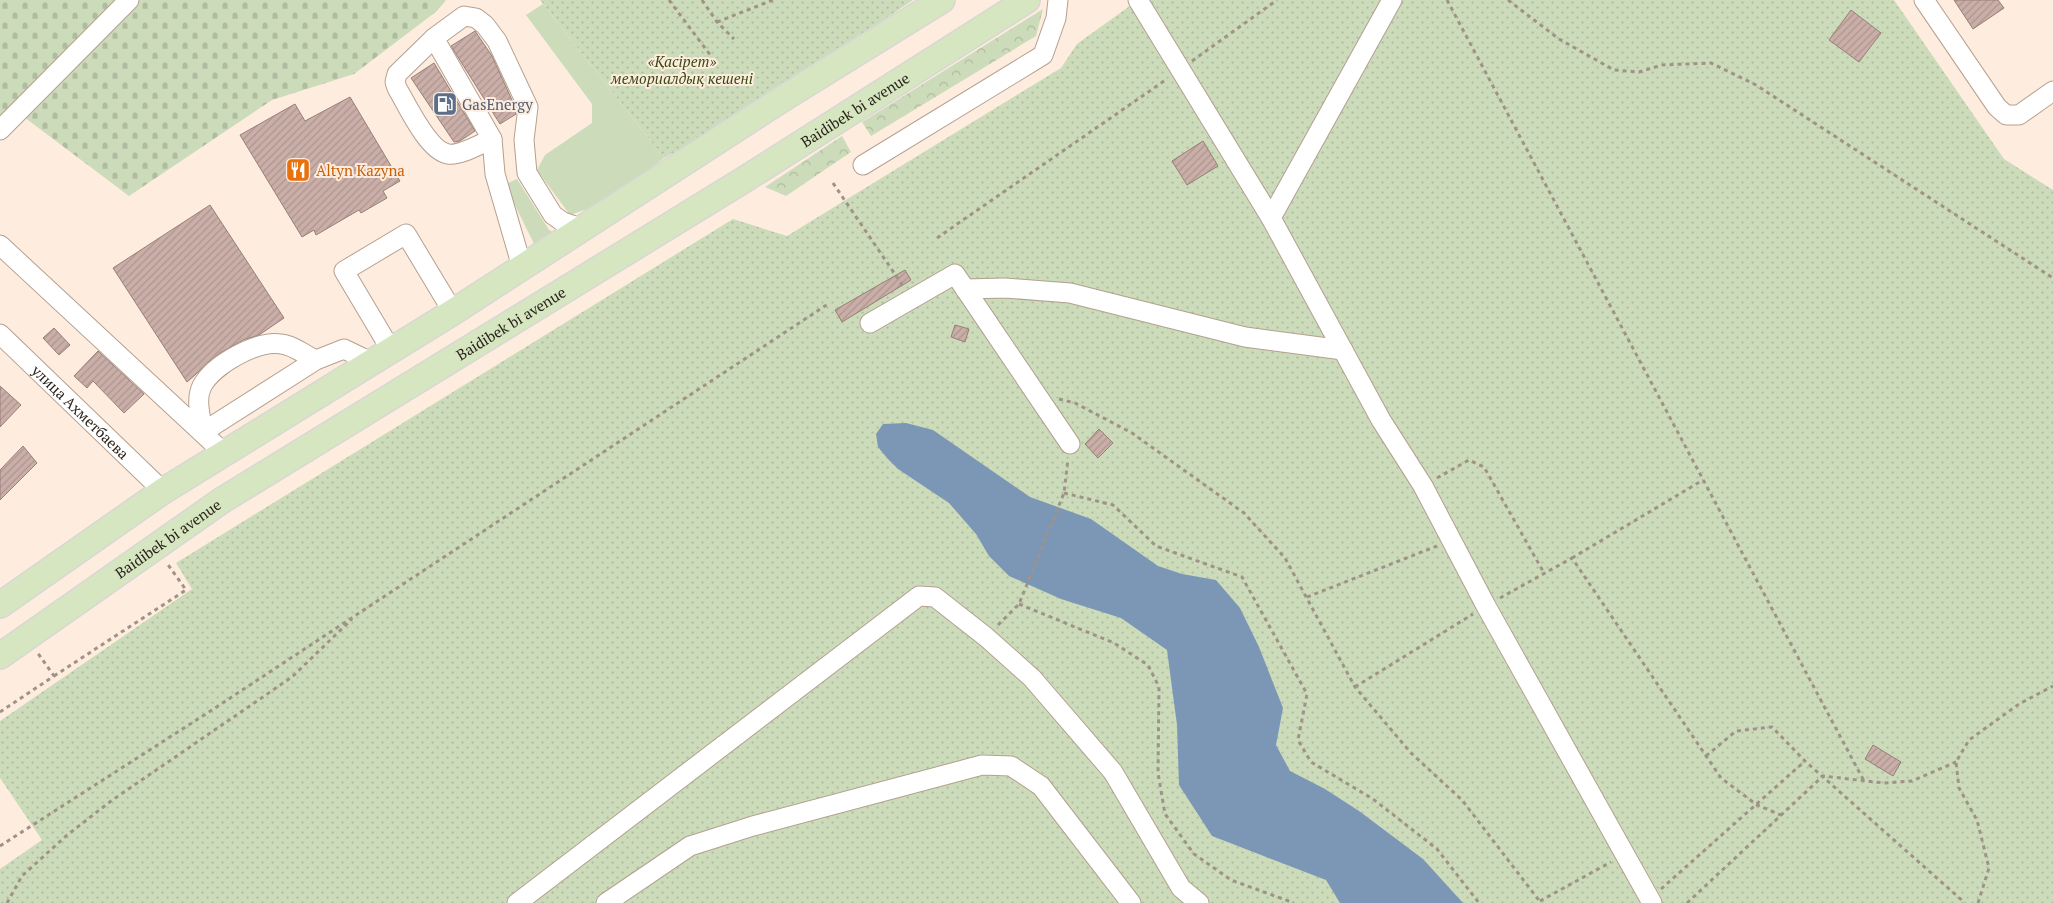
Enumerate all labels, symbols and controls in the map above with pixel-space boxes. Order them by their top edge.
park label: «Қасірет» мемориалдық кешені [610,51,754,88]
street label: Baidibek bi avenue [797,67,913,151]
fuel station icon: GasEnergy [432,91,458,117]
place label: GasEnergy [462,94,533,114]
restaurant icon: Altyn Kazyna [285,157,311,183]
place label: Altyn Kazyna [316,160,405,180]
street label: Baidibek bi avenue [452,282,569,364]
street label: улица Ахметбаева [27,360,134,463]
street label: Baidibek bi avenue [111,494,225,582]

